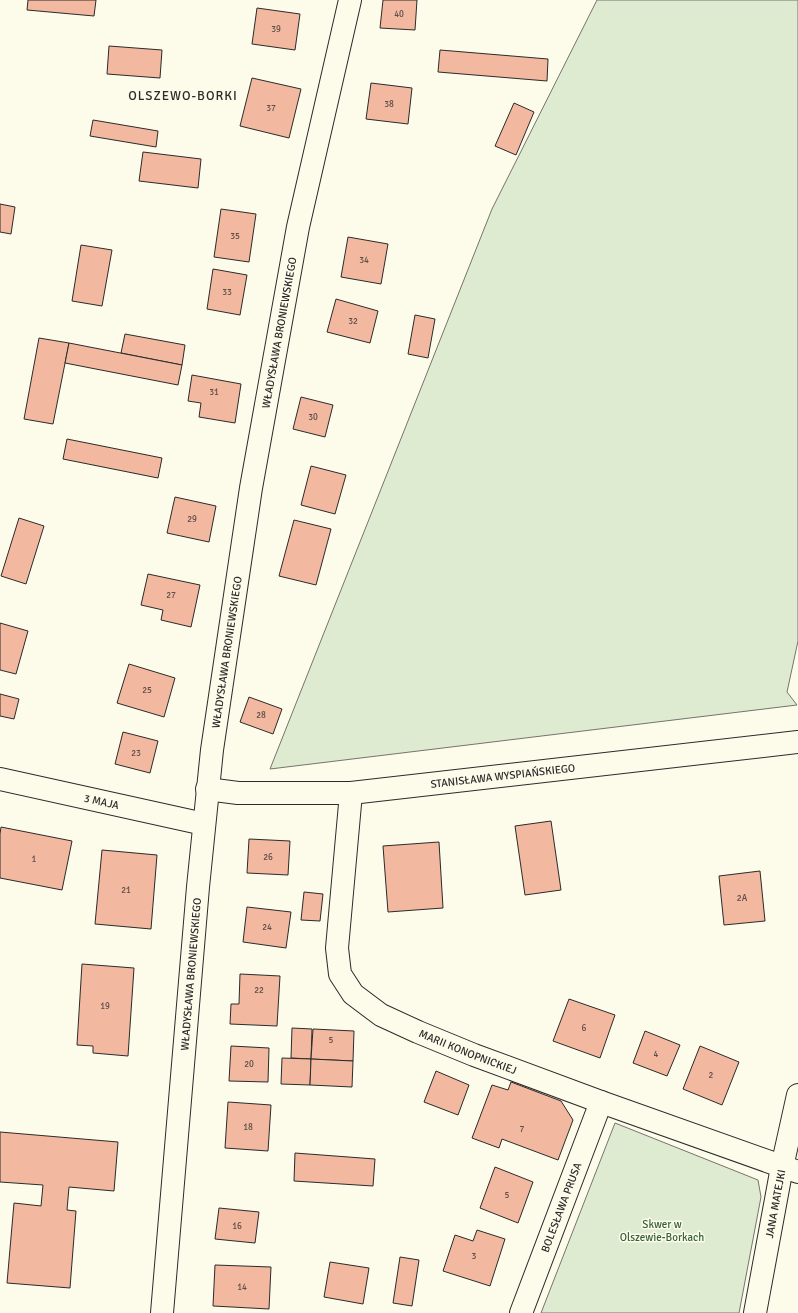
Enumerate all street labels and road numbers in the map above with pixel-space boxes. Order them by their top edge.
street label: WŁADYSŁAWA BRONIEWSKIEGO [259,256,299,409]
street label: WŁADYSŁAWA BRONIEWSKIEGO [209,575,244,729]
street label: STANISŁAWA WYSPIAŃSKIEGO [430,761,576,790]
street label: 3 MAJA [83,791,121,812]
street label: WŁADYSŁAWA BRONIEWSKIEGO [178,897,204,1051]
street label: MARII KONOPNICKIEJ [417,1027,519,1077]
street label: BOLESŁAWA PRUSA [538,1160,584,1254]
street label: JANA MATEJKI [762,1169,788,1239]

